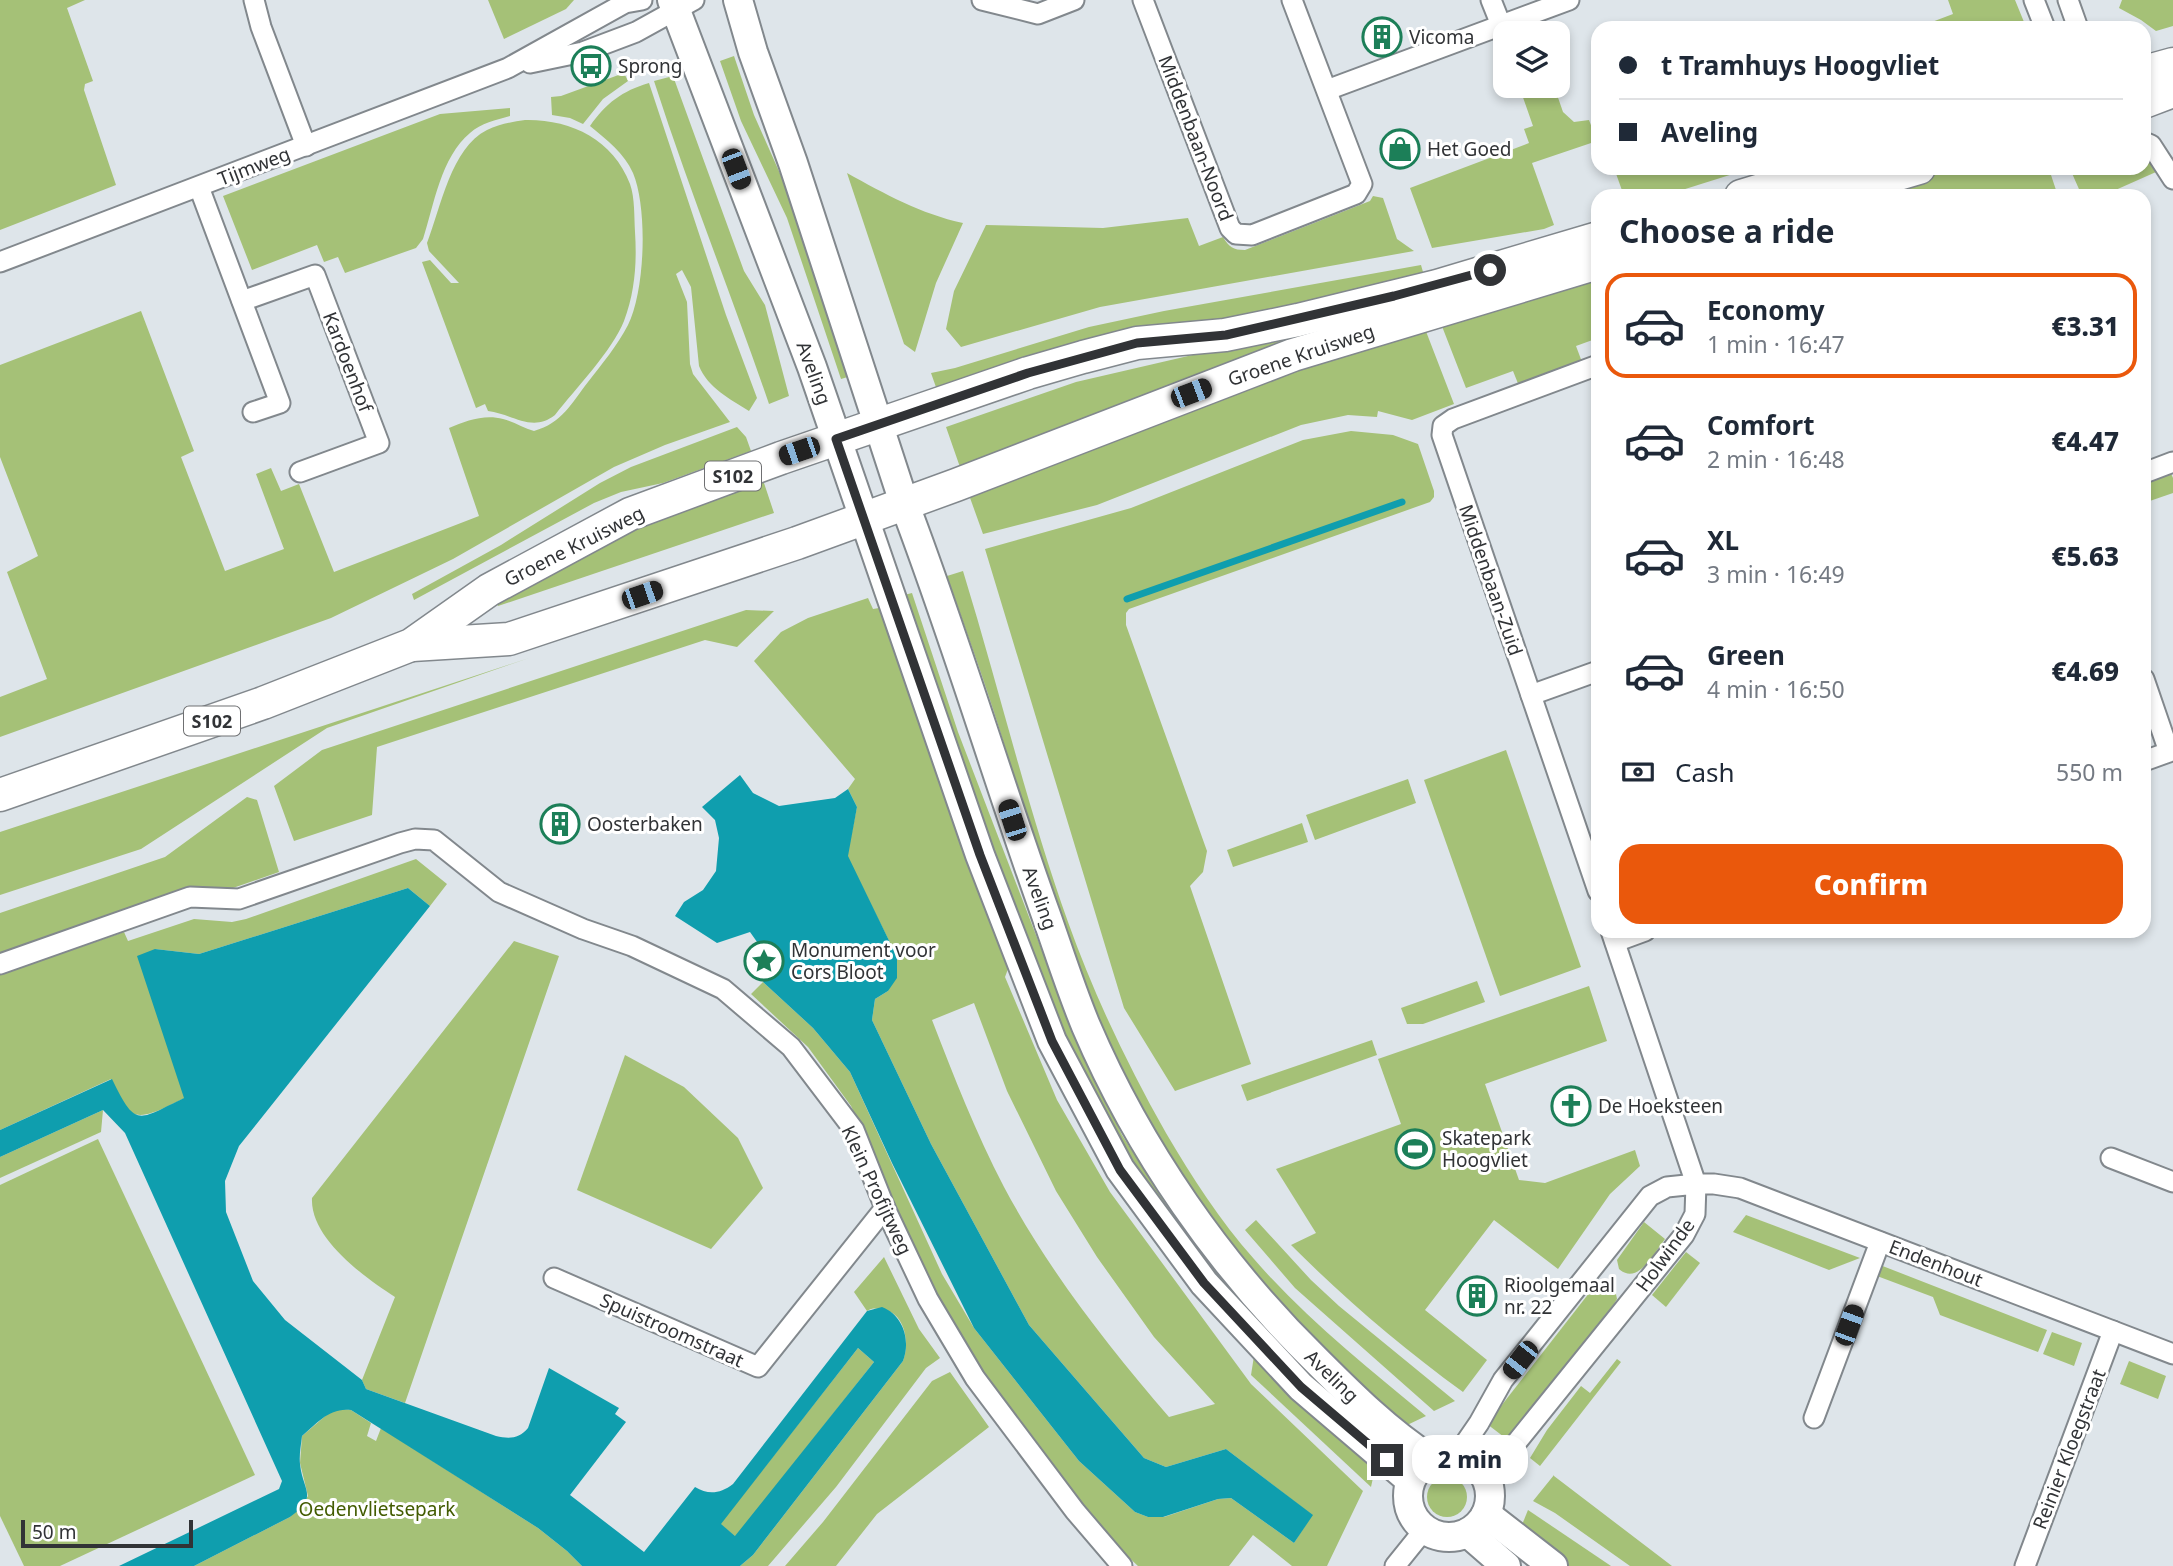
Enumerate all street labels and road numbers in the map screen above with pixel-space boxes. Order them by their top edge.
street label: Middenbaan-Noord [1152,51,1240,225]
street label: Tijmweg [214,140,294,192]
street label: Kardoenhof [317,308,380,417]
street label: Groene Kruisweg [1224,318,1378,392]
street label: Aveling [791,338,837,408]
road number: S102 [705,462,761,490]
street label: Groene Kruisweg [500,500,648,592]
street label: Middenbaan-Zuid [1453,501,1529,659]
road number: S102 [184,706,240,736]
street label: Aveling [1017,863,1063,933]
street label: Klein Profijtweg [836,1121,918,1259]
street label: Holwinde [1630,1213,1700,1297]
street label: Endenhout [1885,1233,1987,1293]
street label: Spuistroomstraat [596,1287,748,1373]
street label: Aveling [1299,1344,1365,1408]
street label: Reinier Kloegstraat [2026,1365,2112,1533]

